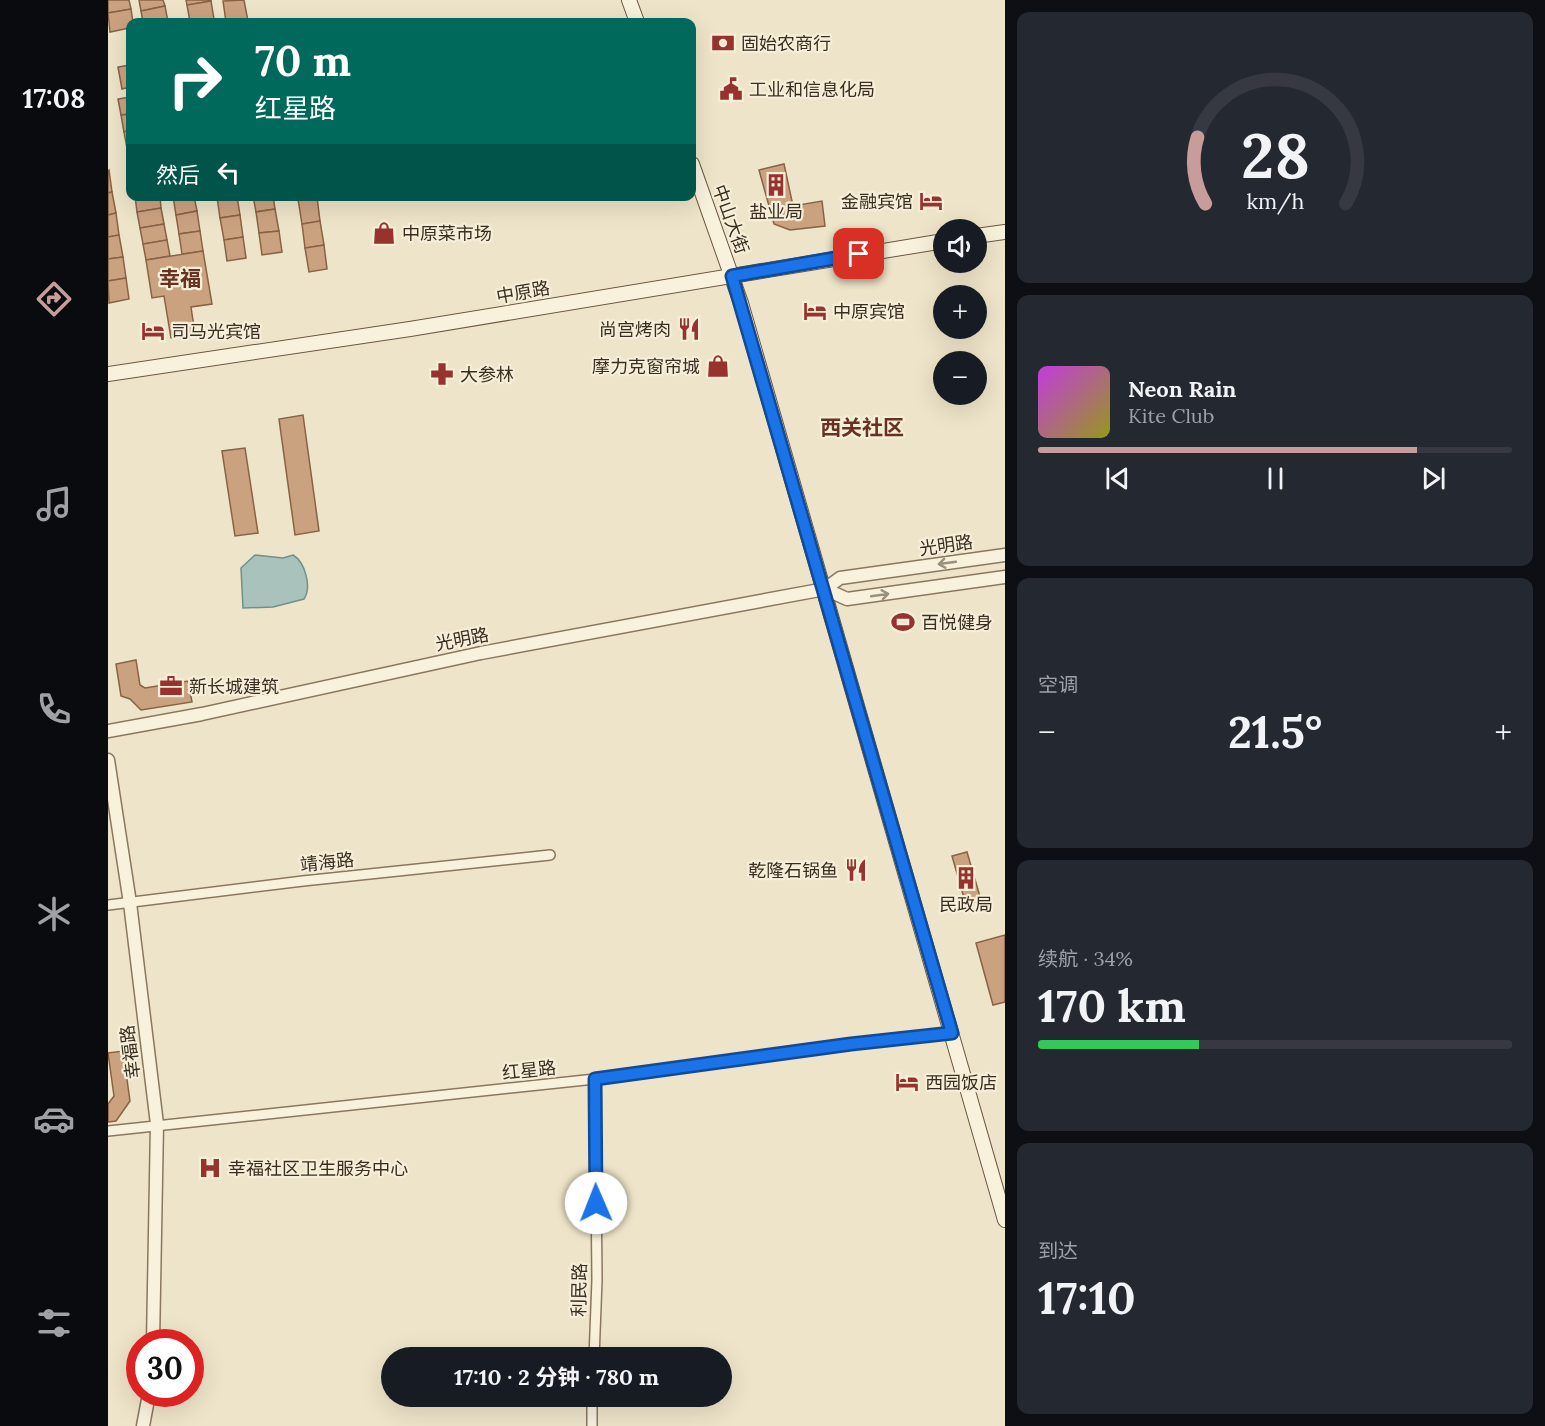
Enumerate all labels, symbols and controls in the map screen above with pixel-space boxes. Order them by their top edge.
bank icon: 固始农商行 [710,30,736,56]
place label: 固始农商行 [741,32,831,55]
text: 70 m [255,34,351,88]
icon: right [156,42,234,120]
public building icon: 工业和信息化局 [718,76,744,102]
place label: 工业和信息化局 [749,78,875,101]
text: 17:08 [23,81,86,115]
text: 红星路 [255,91,336,125]
text: 28 [1241,116,1309,196]
icon: left [212,156,245,189]
text: 然后 [156,161,200,189]
building icon: 盐业局 [763,172,789,198]
street label: 中山大街 [708,181,754,257]
hotel icon: 金融宾馆 [918,188,944,214]
text: km/h [1246,188,1304,216]
place label: 金融宾馆 [841,190,913,213]
place label: 盐业局 [749,200,803,223]
map controls [933,219,987,405]
button: sound [933,219,987,273]
shop icon: 中原菜市场 [371,220,397,246]
place label: 中原菜市场 [402,222,492,245]
pin [833,228,884,279]
icon: arrive [842,237,875,270]
district label: 幸福 [159,265,201,292]
street label: 中原路 [494,276,552,308]
icon: directions [33,278,75,320]
button: + [933,285,987,339]
hotel icon: 中原宾馆 [802,298,828,324]
place label: 中原宾馆 [833,300,905,323]
restaurant icon: 尚宫烤肉 [676,316,702,342]
hotel icon: 司马光宾馆 [140,318,166,344]
place label: 尚宫烤肉 [599,318,671,341]
place label: 司马光宾馆 [171,320,261,343]
button: − [933,351,987,405]
shop icon: 摩力克窗帘城 [705,353,731,379]
place label: 摩力克窗帘城 [592,355,700,378]
pharmacy icon: 大参林 [429,361,455,387]
place label: 大参林 [460,363,514,386]
text: Neon Rain [1128,375,1236,403]
text: Kite Club [1128,403,1214,428]
district label: 西关社区 [820,414,904,441]
icon: previous [1101,462,1134,495]
icon: pause [1259,462,1292,495]
icon: next [1417,462,1450,495]
icon: music [33,483,75,525]
street label: 光明路 [918,530,974,560]
one-way arrow [938,558,957,569]
one-way arrow [870,589,890,600]
sports icon: 百悦健身 [890,609,916,635]
place label: 百悦健身 [921,611,993,634]
street label: 光明路 [433,623,491,655]
text: 空调 [1038,672,1078,697]
office icon: 新长城建筑 [158,673,184,699]
place label: 新长城建筑 [189,675,279,698]
icon: phone [33,688,75,730]
text: 21.5° [1228,703,1322,760]
text: − [1038,711,1056,753]
text: + [1494,711,1512,753]
street label: 靖海路 [299,848,355,876]
restaurant icon: 乾隆石锅鱼 [843,857,869,883]
place label: 乾隆石锅鱼 [748,859,838,882]
building icon: 民政局 [953,865,979,891]
icon: climate [33,893,75,935]
place label: 民政局 [939,893,993,916]
text: 续航 · 34% [1038,946,1133,971]
text: 170 km [1038,977,1186,1034]
street label: 幸福路 [115,1024,145,1080]
street label: 红星路 [501,1056,557,1084]
hotel icon: 西园饭店 [894,1069,920,1095]
place label: 西园饭店 [925,1071,997,1094]
icon: car [33,1098,75,1140]
hospital icon: 幸福社区卫生服务中心 [197,1155,223,1181]
place label: 幸福社区卫生服务中心 [228,1157,408,1180]
position arrow [564,1171,628,1235]
text: 到达 [1038,1238,1078,1263]
street label: 利民路 [567,1263,591,1317]
text: 17:10 [1038,1269,1136,1326]
icon: filters [33,1302,75,1344]
speed limit sign: 30 [126,1329,204,1407]
text: 17:10 · 2 分钟 · 780 m [454,1363,659,1391]

